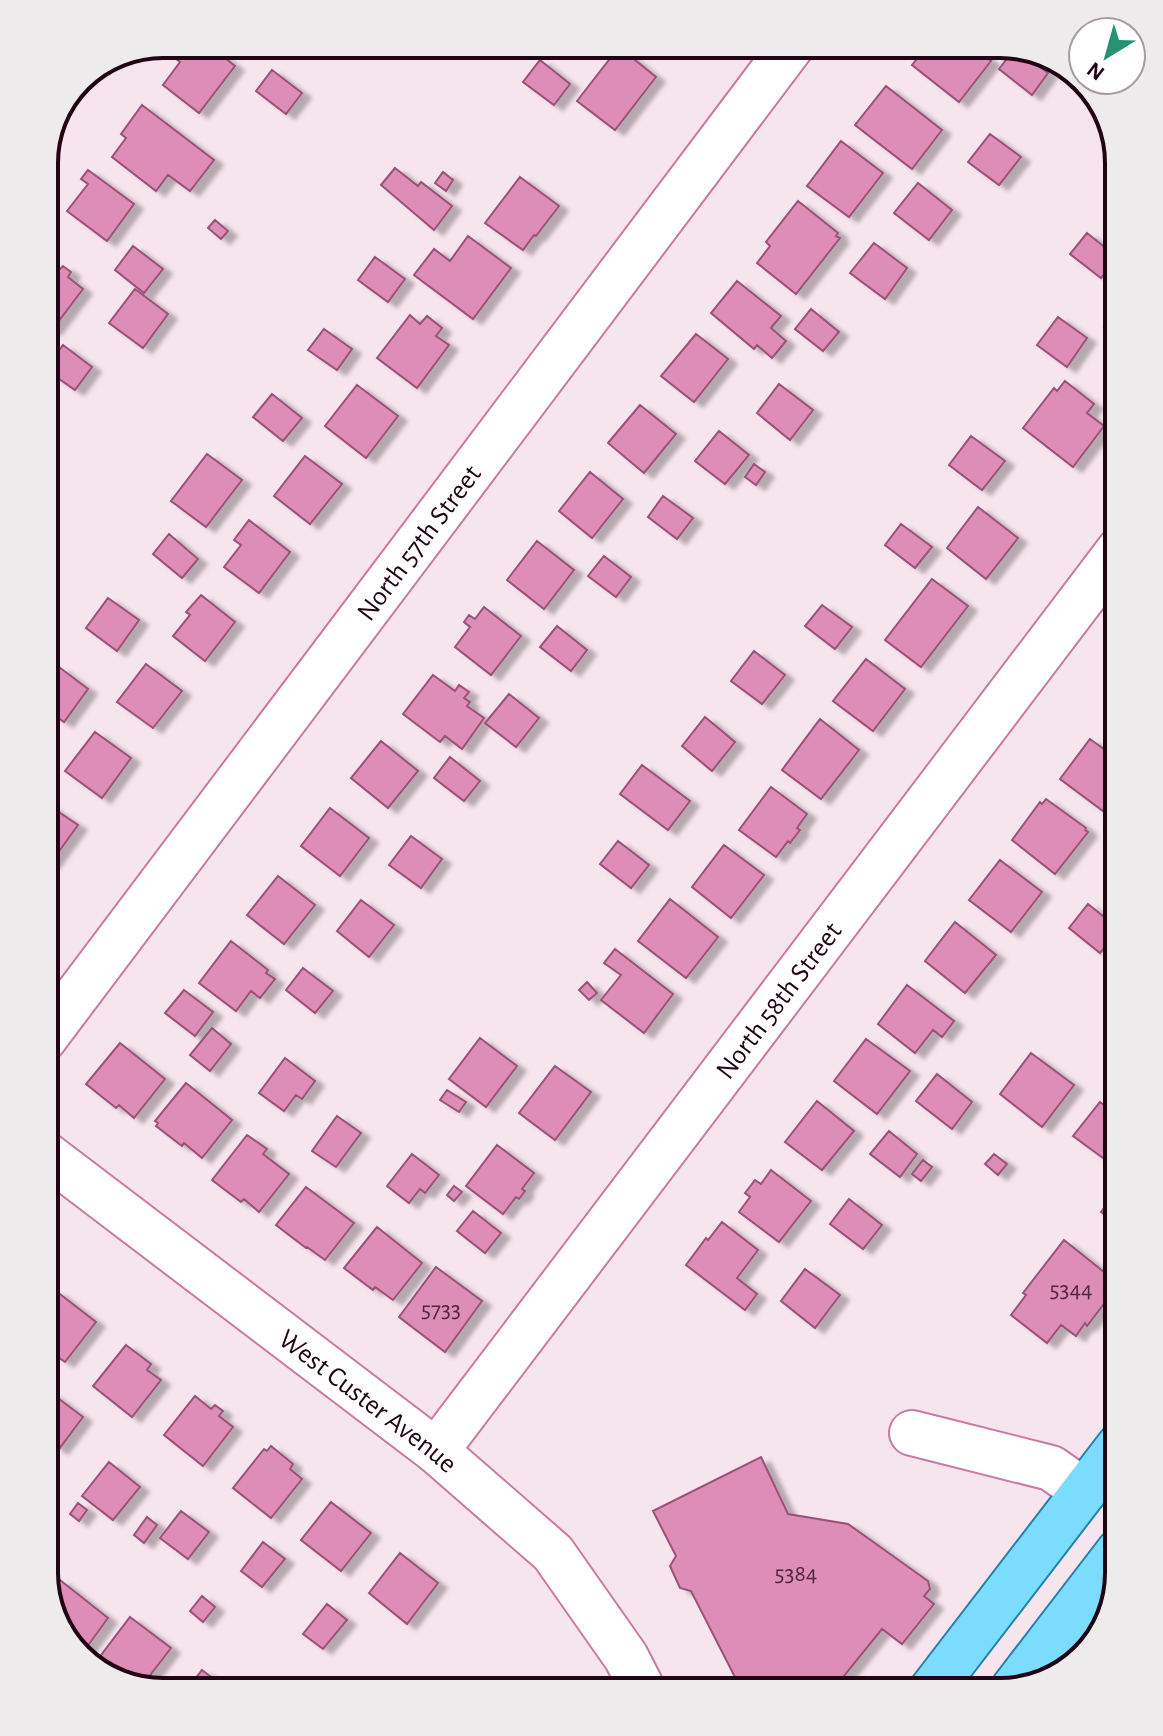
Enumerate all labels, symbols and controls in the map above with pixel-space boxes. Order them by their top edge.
north arrow [1067,16,1147,96]
text: N [1083,58,1108,85]
street label: North 57th Street [352,460,487,626]
street label: North 58th Street [711,918,848,1085]
house number: 5344 [1049,1278,1093,1302]
house number: 5733 [421,1298,461,1322]
street label: West Custer Avenue [273,1325,462,1479]
house number: 5384 [775,1562,817,1586]

